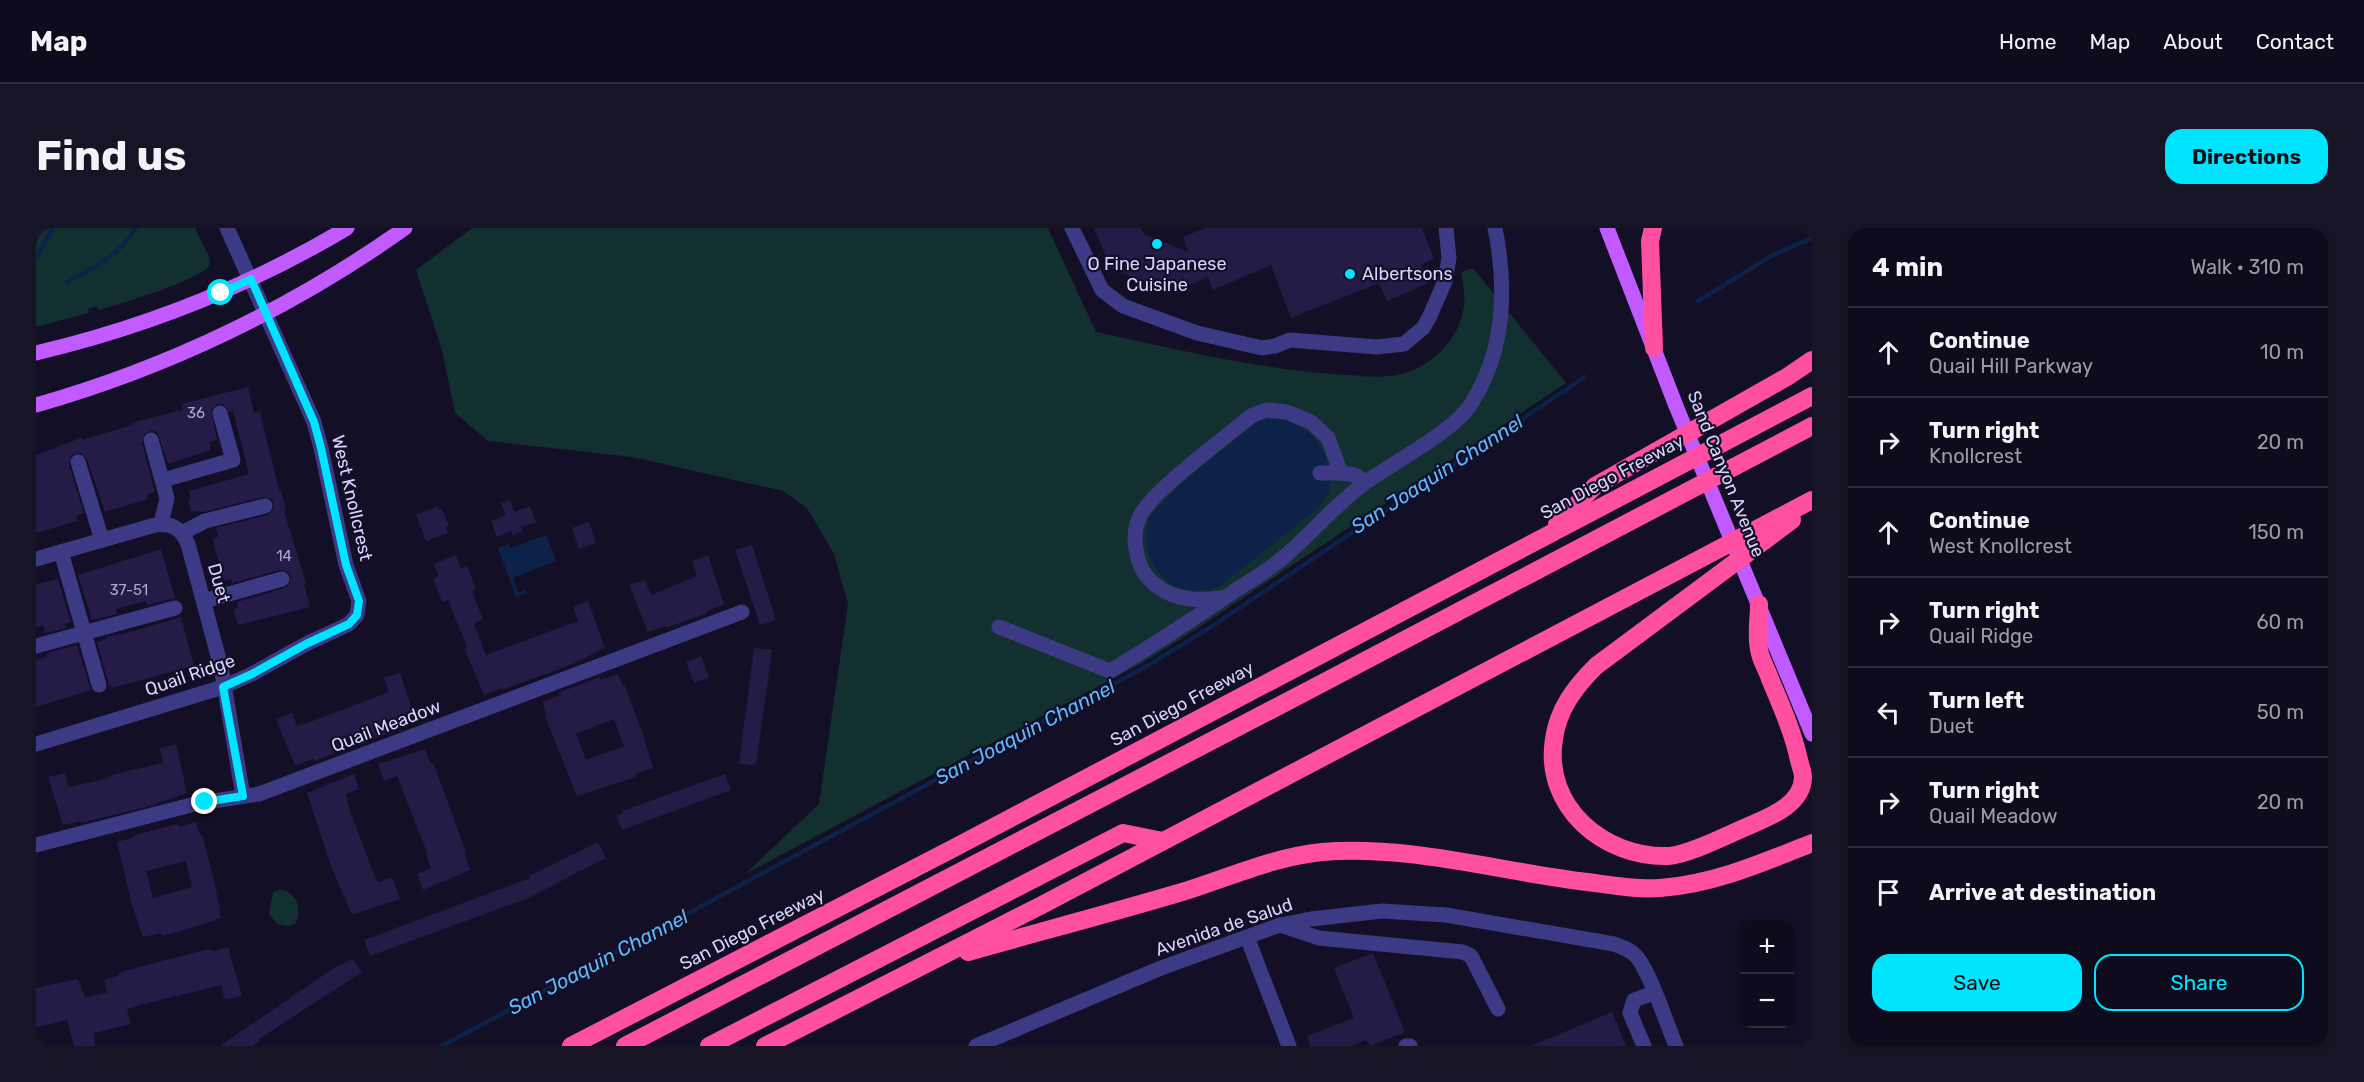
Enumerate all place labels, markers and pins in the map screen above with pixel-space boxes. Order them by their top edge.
marker: O Fine Japanese Cuisine [1150,237,1164,251]
place label: O Fine Japanese Cuisine [1087,253,1227,296]
place label: Albertsons [1362,263,1453,285]
marker: Albertsons [1343,267,1357,281]

